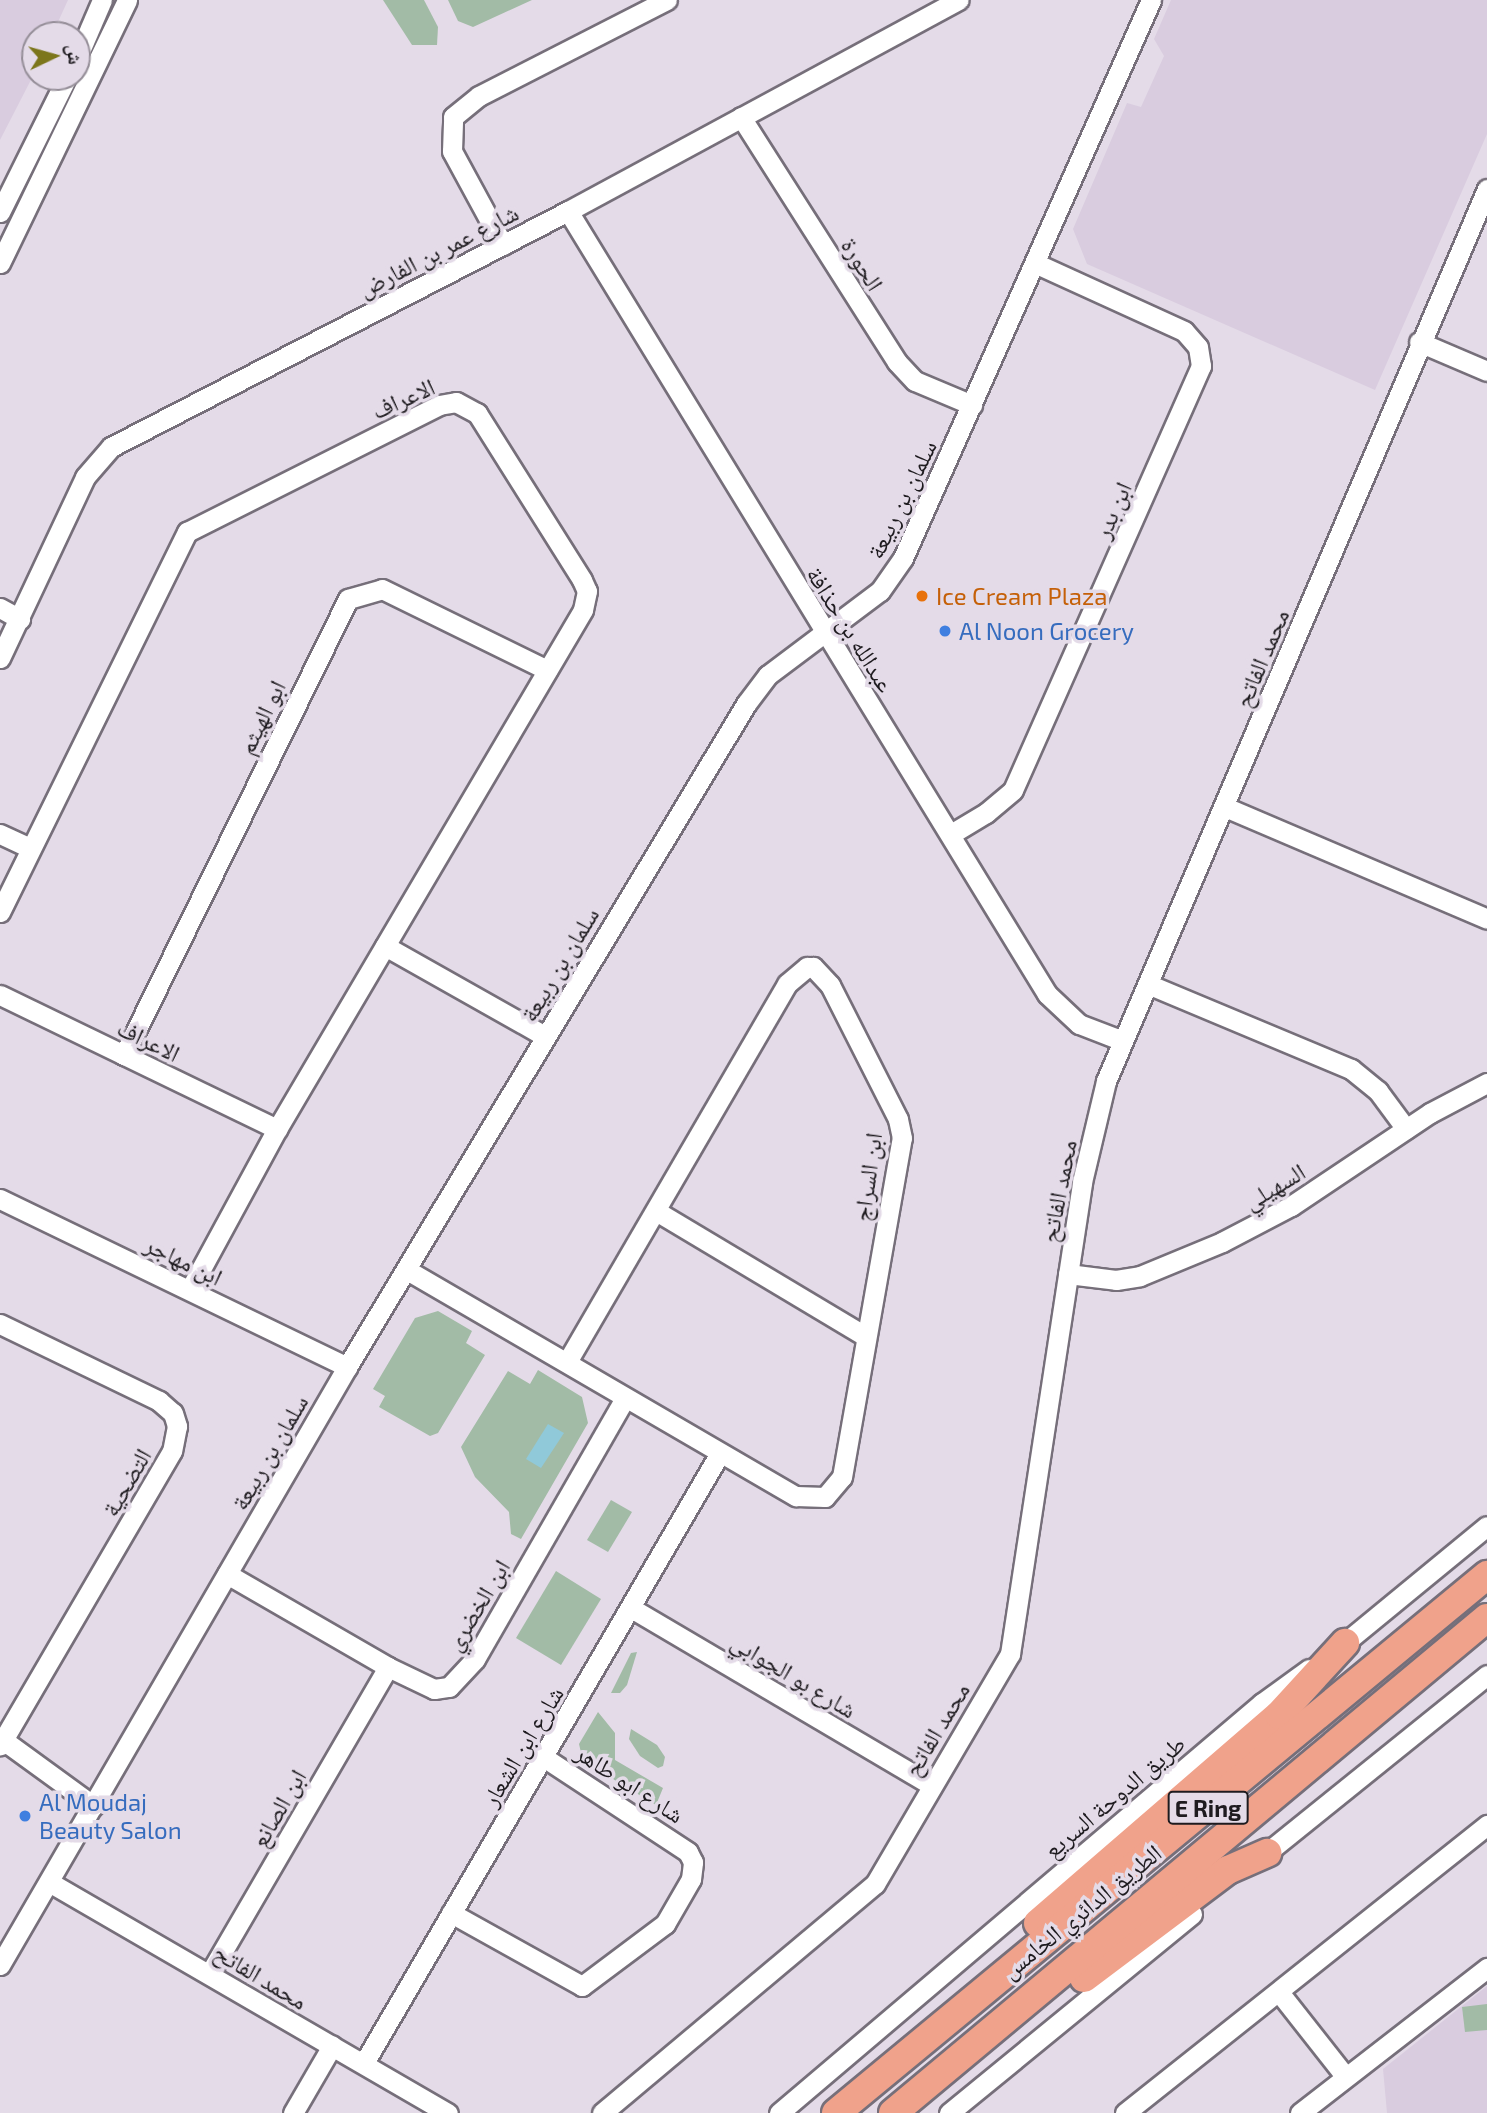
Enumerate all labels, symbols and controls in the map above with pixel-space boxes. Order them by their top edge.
north arrow [21,21,91,91]
text: ش [63,43,88,65]
street label: شارع عمر بن الفارض [353,197,523,303]
street label: الحورة [836,232,890,296]
street label: الاعراف [367,371,439,425]
street label: سلمان بن ربيعة [860,435,942,563]
street label: ابن بدر [1087,477,1137,543]
street label: عبدالله بن حذافة [801,561,901,697]
place label: Ice Cream Plaza [936,582,1107,610]
marker: Ice Cream Plaza [914,588,930,604]
street label: محمد الفاتح [1227,605,1295,711]
place label: Al Noon Grocery [959,617,1135,645]
marker: Al Noon Grocery [937,623,953,639]
street label: ابو الهيثم [231,675,291,759]
street label: سلمان بن ربيعة [514,902,604,1026]
street label: الاعراف [113,1013,185,1067]
street label: ابن السراج [847,1131,887,1223]
street label: محمد الفاتح [1034,1137,1082,1245]
street label: السهيلي [1238,1156,1310,1216]
street label: ابن مهاجر [140,1229,228,1291]
street label: سلمان بن ربيعة [224,1389,314,1515]
street label: التضحية [95,1443,157,1521]
street label: ابن الخضري [438,1554,516,1656]
street label: شارع بو الجوابي [726,1626,862,1724]
street label: محمد الفاتح [897,1677,975,1781]
street label: شارع ابن الشعار [475,1681,569,1811]
street label: طريق الدوحة السريع [1038,1729,1190,1863]
street label: شارع ابو طاهر [570,1737,690,1829]
street label: ابن الصانع [244,1764,312,1852]
place label: Al Moudaj Beauty Salon [39,1788,182,1844]
road number: E Ring [1166,1788,1250,1828]
marker: Al Moudaj Beauty Salon [17,1808,33,1824]
street label: الطريق الدائري الخامس [995,1838,1167,1984]
street label: محمد الفاتح [209,1937,313,2015]

